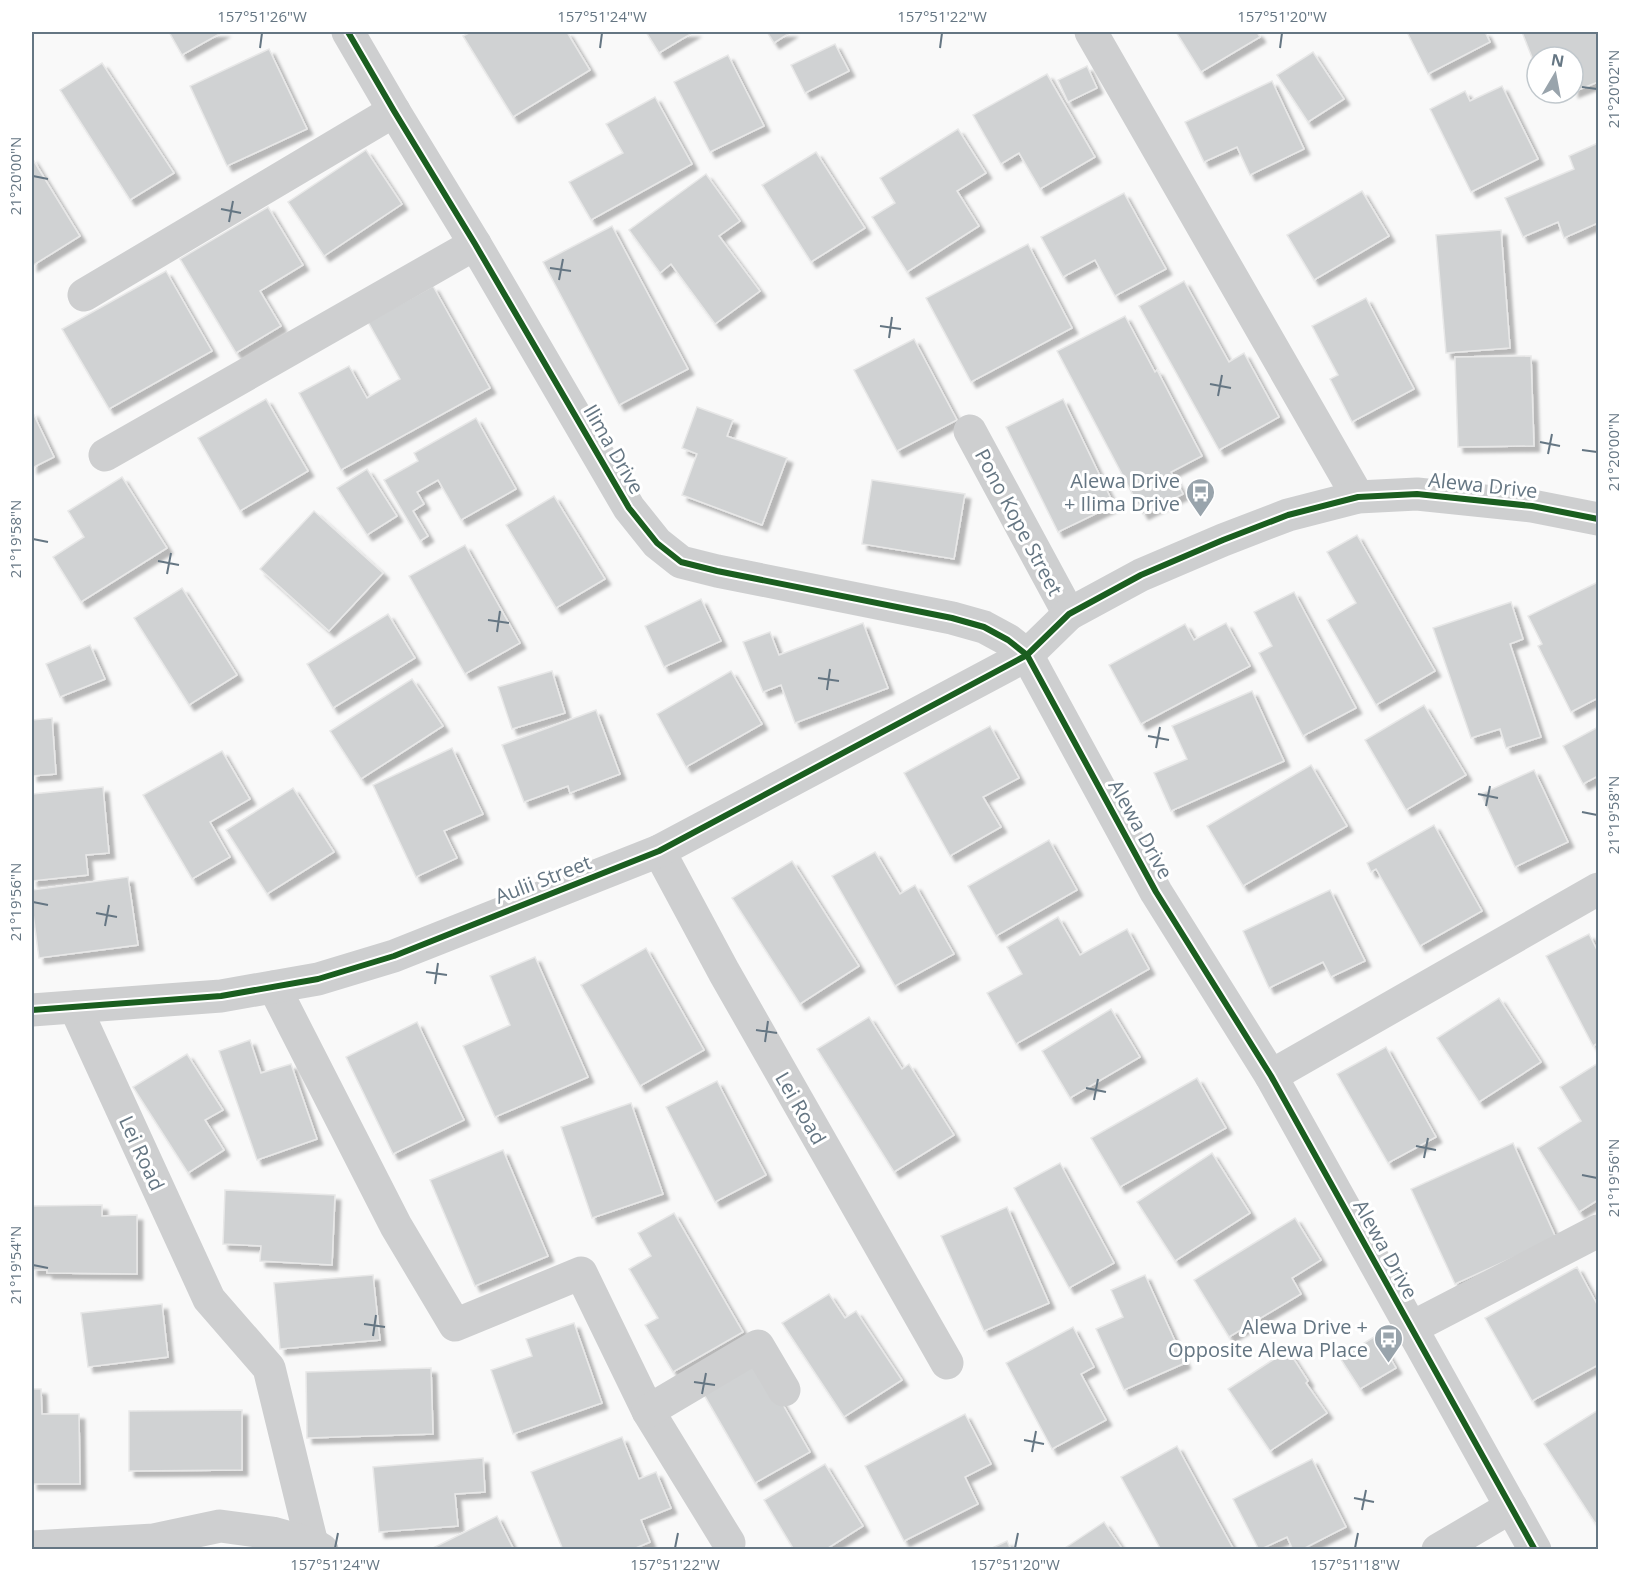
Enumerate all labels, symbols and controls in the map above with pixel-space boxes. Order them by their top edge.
text: 157°51'26"W [217,6,307,26]
text: 157°51'24"W [557,6,647,26]
text: 157°51'22"W [897,6,987,26]
text: 157°51'20"W [1237,6,1327,26]
north arrow [1525,45,1585,105]
text: N [1549,48,1566,72]
text: 21°20'02"N [1603,50,1623,128]
text: 21°20'00"N [5,137,25,215]
street label: Ilima Drive [577,399,651,499]
text: 21°20'00"N [1603,413,1623,491]
street label: Pono Kope Street [969,444,1069,600]
street label: Alewa Drive [1427,466,1539,504]
place label: Alewa Drive + Ilima Drive [1064,467,1180,517]
bus stop icon: Alewa Drive + Ilima Drive [1185,476,1217,518]
text: 21°19'58"N [5,500,25,578]
street label: Alewa Drive [1103,774,1179,884]
text: 21°19'58"N [1603,776,1623,854]
street label: Aulii Street [491,848,595,910]
text: 21°19'56"N [5,863,25,941]
street label: Lei Road [769,1067,833,1149]
street label: Lei Road [113,1111,171,1195]
text: 21°19'56"N [1603,1139,1623,1217]
street label: Alewa Drive [1348,1194,1424,1304]
text: 21°19'54"N [5,1226,25,1304]
place label: Alewa Drive + Opposite Alewa Place [1168,1313,1368,1363]
bus stop icon: Alewa Drive + Opposite Alewa Place [1373,1322,1405,1364]
text: 157°51'24"W [290,1554,380,1574]
text: 157°51'22"W [630,1554,720,1574]
text: 157°51'20"W [970,1554,1060,1574]
text: 157°51'18"W [1310,1554,1400,1574]

